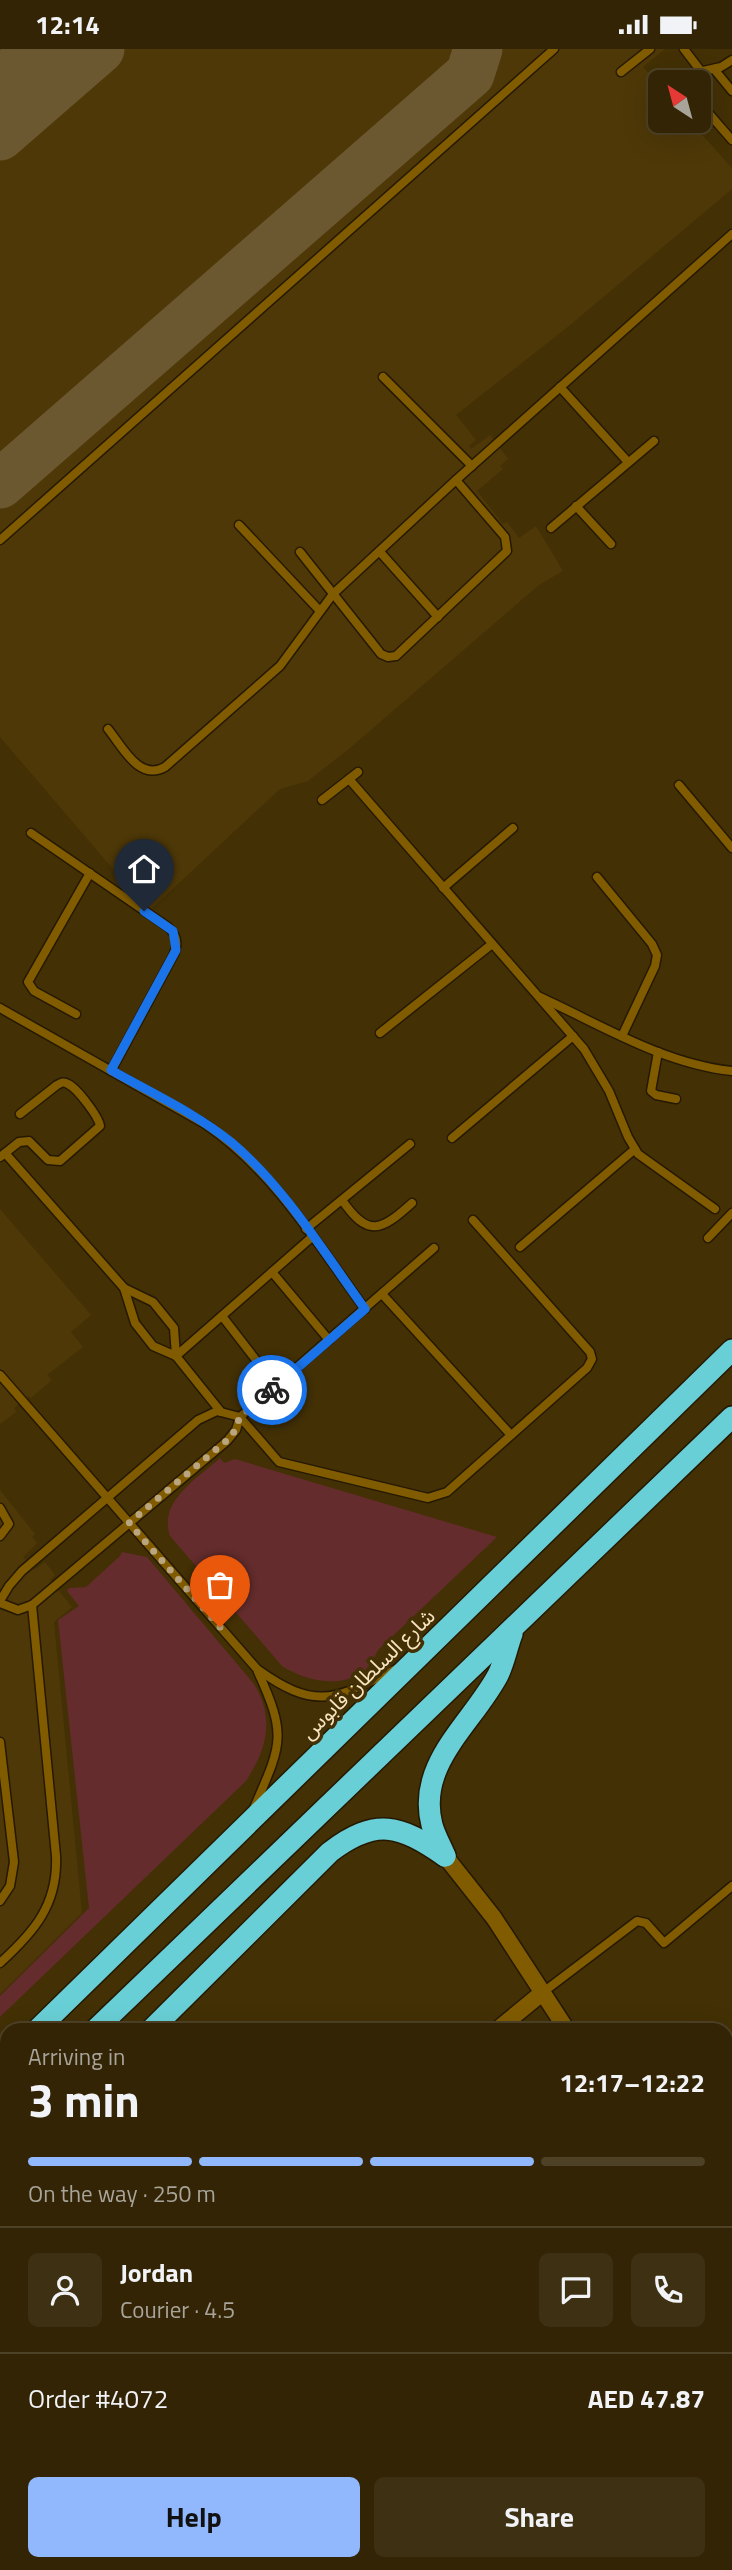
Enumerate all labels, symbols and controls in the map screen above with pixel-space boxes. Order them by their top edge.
text: 12:14 [35,5,100,44]
north arrow [648,70,710,133]
map controls [648,70,711,133]
pin [114,839,174,911]
icon: home [125,850,163,888]
courier [237,1355,307,1425]
icon: bike [253,1371,291,1409]
pin [190,1555,250,1627]
icon: bag [201,1566,239,1604]
street label: شارع السلطان قابوس [293,1600,442,1746]
text: Arriving in [28,2039,125,2074]
text: 12:17–12:22 [559,2063,705,2102]
text: 3 min [28,2065,140,2135]
text: On the way · 250 m [28,2176,216,2211]
button: person [28,2253,102,2327]
text: Jordan [120,2253,193,2292]
button: chat [539,2253,613,2327]
button: phone [631,2253,705,2327]
text: Courier · 4.5 [120,2292,235,2327]
text: Order #4072 [28,2379,168,2418]
text: AED 47.87 [588,2379,705,2418]
button: Help [28,2477,360,2557]
button: Share [374,2477,705,2557]

